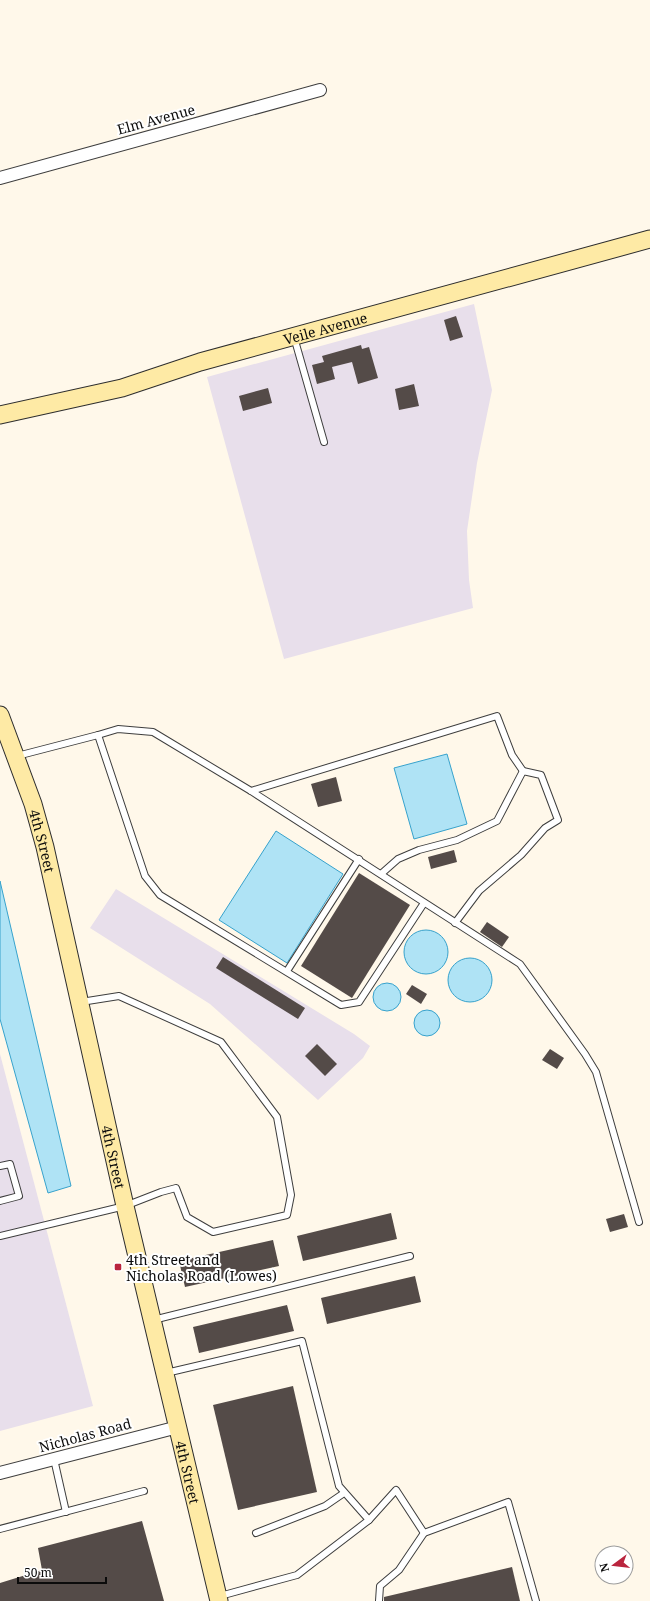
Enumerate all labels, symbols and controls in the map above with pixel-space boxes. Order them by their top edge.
street label: Elm Avenue [115,99,197,139]
street label: Veile Avenue [281,307,369,348]
street label: 4th Street [25,807,60,874]
street label: 4th Street [98,1123,130,1190]
place label: 4th Street and Nicholas Road (Lowes) [126,1250,277,1285]
marker: 4th Street and Nicholas Road (Lowes) [113,1262,123,1272]
street label: Nicholas Road [37,1413,134,1456]
street label: 4th Street [172,1439,205,1506]
north arrow [594,1545,634,1585]
scale bar [18,1559,106,1585]
text: N [595,1561,612,1574]
text: 50 m [24,1564,52,1581]

